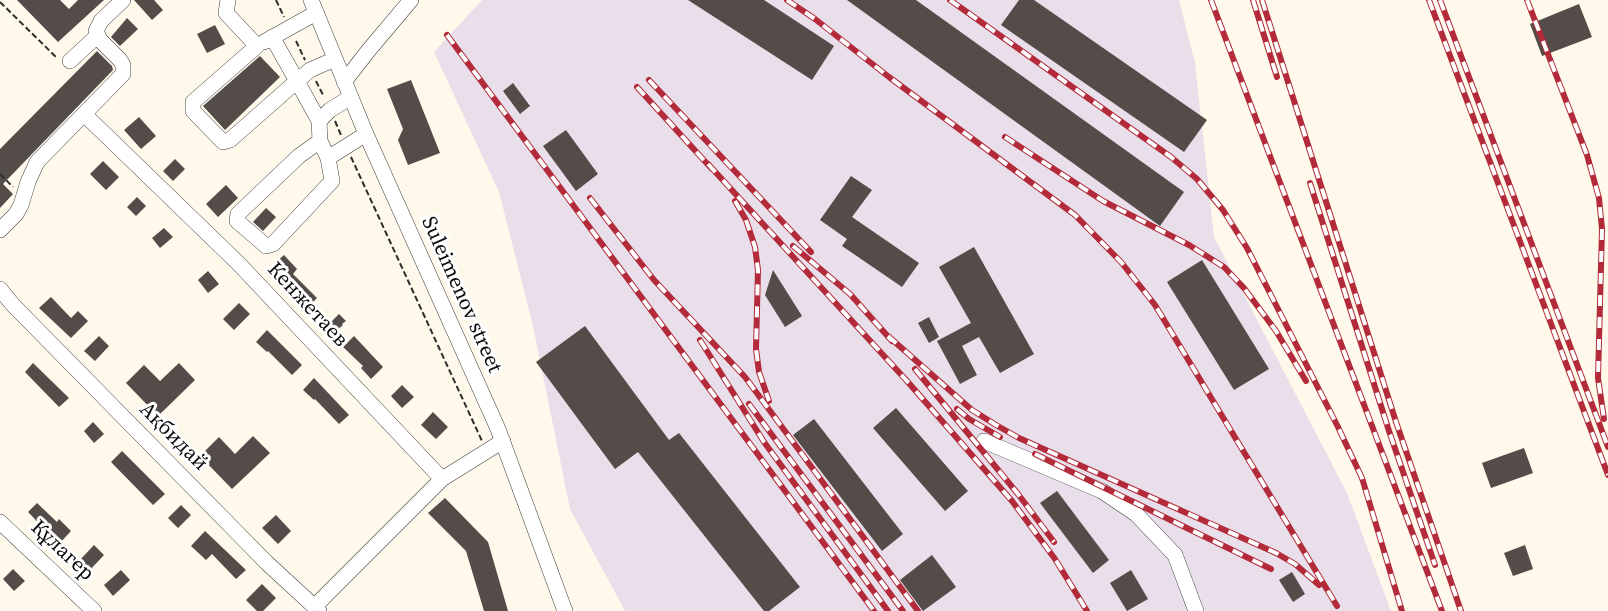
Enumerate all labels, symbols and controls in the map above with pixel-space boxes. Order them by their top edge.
street label: Suleimenov street [415,213,507,377]
street label: Кенжетаев [261,257,353,353]
street label: Ақбидай [134,398,212,476]
street label: Құлагер [25,515,99,587]

